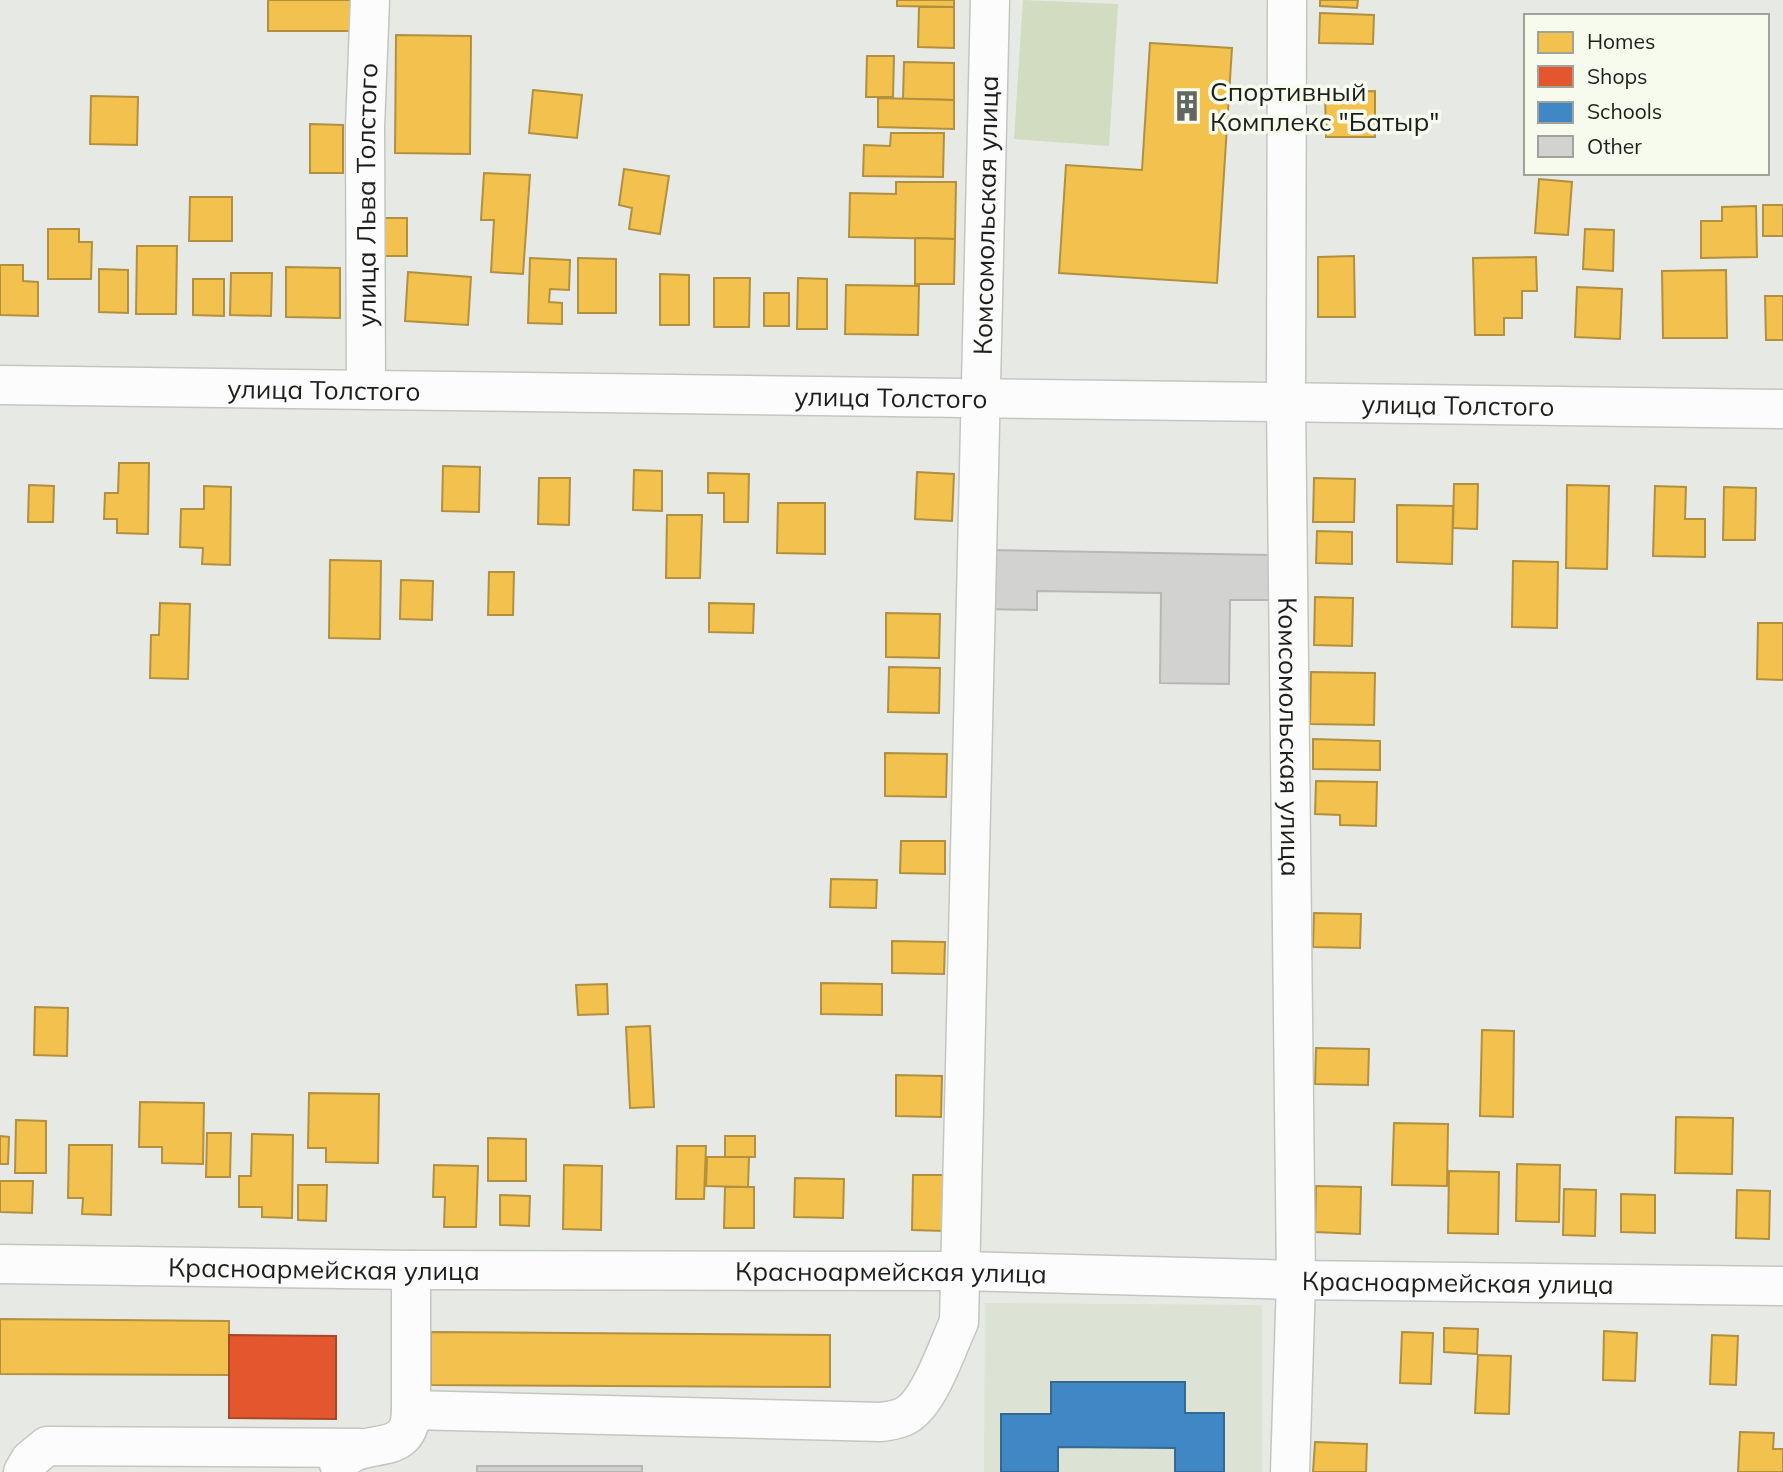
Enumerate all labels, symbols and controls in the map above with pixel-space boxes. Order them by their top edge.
legend [1524,14,1769,175]
text: Homes [1587,28,1655,54]
street label: улица Льва Толстого [348,62,384,327]
text: Shops [1587,63,1647,89]
street label: Комсомольская улица [965,75,1005,355]
place label: Спортивный Комплекс "Батыр" [1210,75,1439,138]
building icon: Спортивный Комплекс "Батыр" [1170,89,1204,123]
text: Schools [1587,98,1662,124]
text: Other [1587,133,1642,159]
street label: улица Толстого [227,372,421,407]
street label: улица Толстого [794,379,988,415]
street label: улица Толстого [1361,387,1555,422]
street label: Комсомольская улица [1272,597,1308,877]
street label: Красноармейская улица [168,1250,480,1287]
street label: Красноармейская улица [735,1254,1047,1290]
street label: Красноармейская улица [1302,1264,1614,1300]

